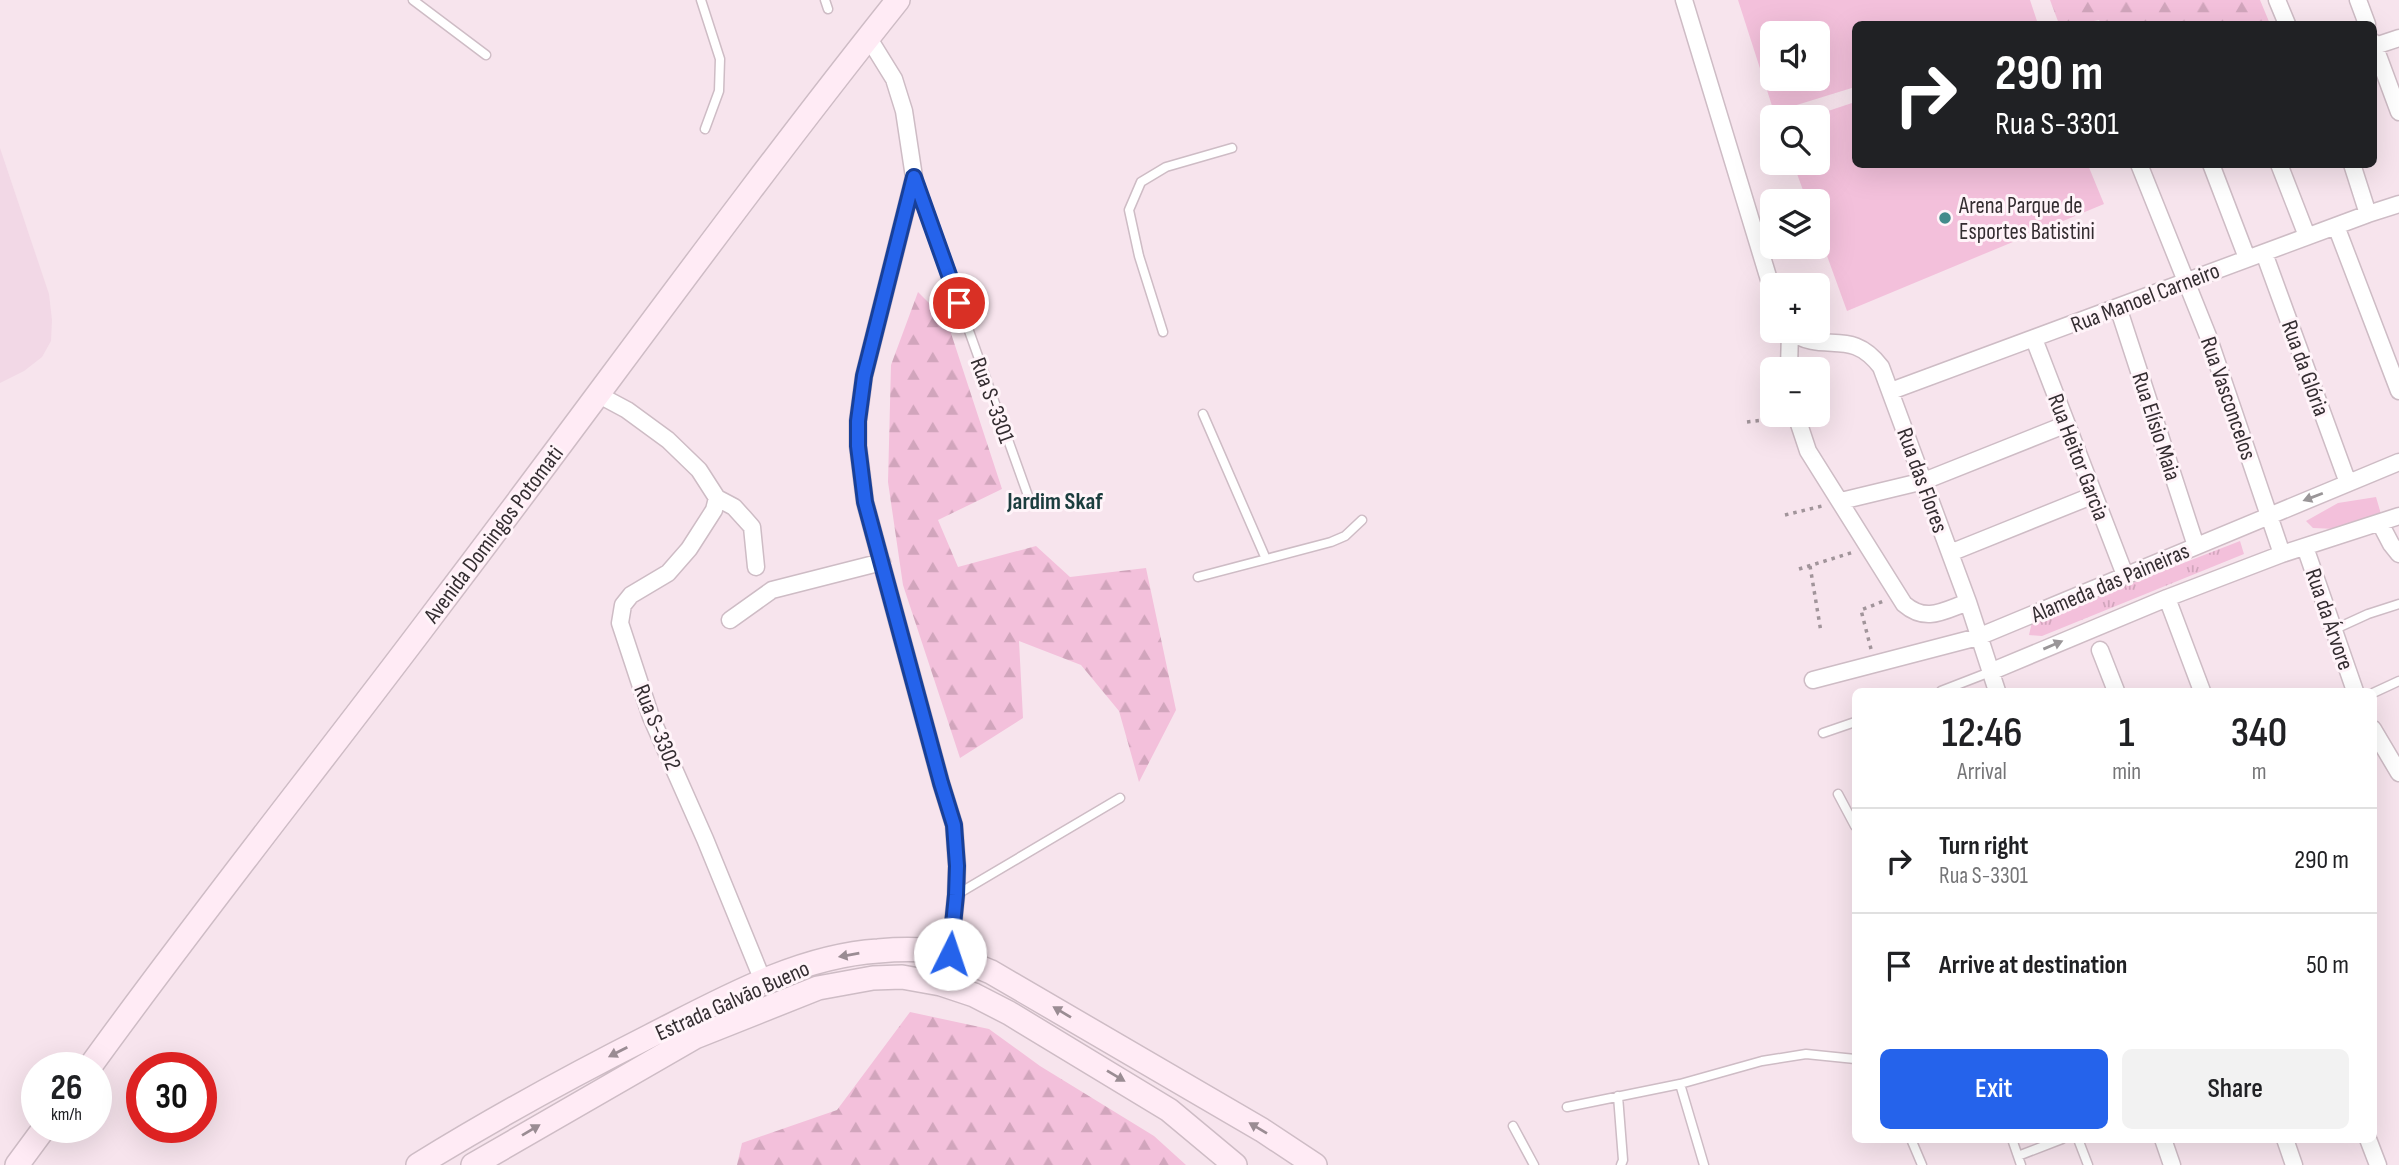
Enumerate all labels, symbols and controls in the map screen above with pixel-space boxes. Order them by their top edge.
map controls [1760,21,1830,427]
button: sound [1760,21,1830,91]
text: 290 m [1995,45,2103,104]
icon: right [1880,49,1971,140]
button: search [1760,105,1830,175]
text: Rua S-3301 [1995,105,2119,144]
button: layers [1760,189,1830,259]
place label: Arena Parque de Esportes Batistini [1958,192,2095,246]
marker: Arena Parque de Esportes Batistini [1937,210,1953,226]
street label: Rua Manoel Carneiro [2067,257,2224,339]
pin [929,273,989,333]
button: + [1760,273,1830,343]
icon: arrive [940,284,978,322]
street label: Rua da Glória [2275,317,2335,420]
street label: Rua Vasconcelos [2194,333,2262,464]
street label: Rua S-3301 [964,354,1020,447]
button: − [1760,357,1830,427]
street label: Rua Elísio Maia [2125,369,2187,484]
street label: Rua Heitor Garcia [2041,390,2115,525]
street label: Rua das Flores [1890,424,1954,537]
street label: Avenida Domingos Potomati [417,440,570,630]
district label: Jardim Skaf [1006,487,1103,516]
one-way arrow [2303,491,2324,502]
street label: Alameda das Paineiras [2026,537,2194,629]
street label: Rua da Árvore [2299,565,2359,674]
one-way arrow [2043,640,2064,651]
street label: Rua S-3302 [627,680,687,774]
text: 12:46 [1942,708,2023,759]
text: 1 [2119,708,2134,759]
text: 340 [2231,708,2287,759]
text: Arrival [1957,758,2007,786]
text: min [2112,758,2141,786]
text: m [2252,758,2266,786]
text: Turn right [1939,831,2028,862]
icon: right [1880,842,1918,880]
text: 290 m [2294,845,2349,876]
text: Rua S-3301 [1939,862,2028,890]
position arrow [913,917,987,991]
icon: arrive [1880,947,1918,985]
one-way arrow [838,950,860,961]
text: Arrive at destination [1939,950,2127,981]
text: 50 m [2306,950,2349,981]
street label: Estrada Galvão Bueno [651,954,814,1047]
one-way arrow [1052,1006,1071,1018]
one-way arrow [607,1046,627,1058]
button: Exit [1880,1049,2108,1129]
button: Share [2122,1049,2349,1129]
speed limit sign: 30 [126,1052,217,1143]
text: 26 [51,1067,82,1110]
one-way arrow [1107,1070,1126,1083]
text: km/h [51,1104,82,1125]
one-way arrow [1248,1121,1267,1134]
one-way arrow [522,1124,541,1136]

